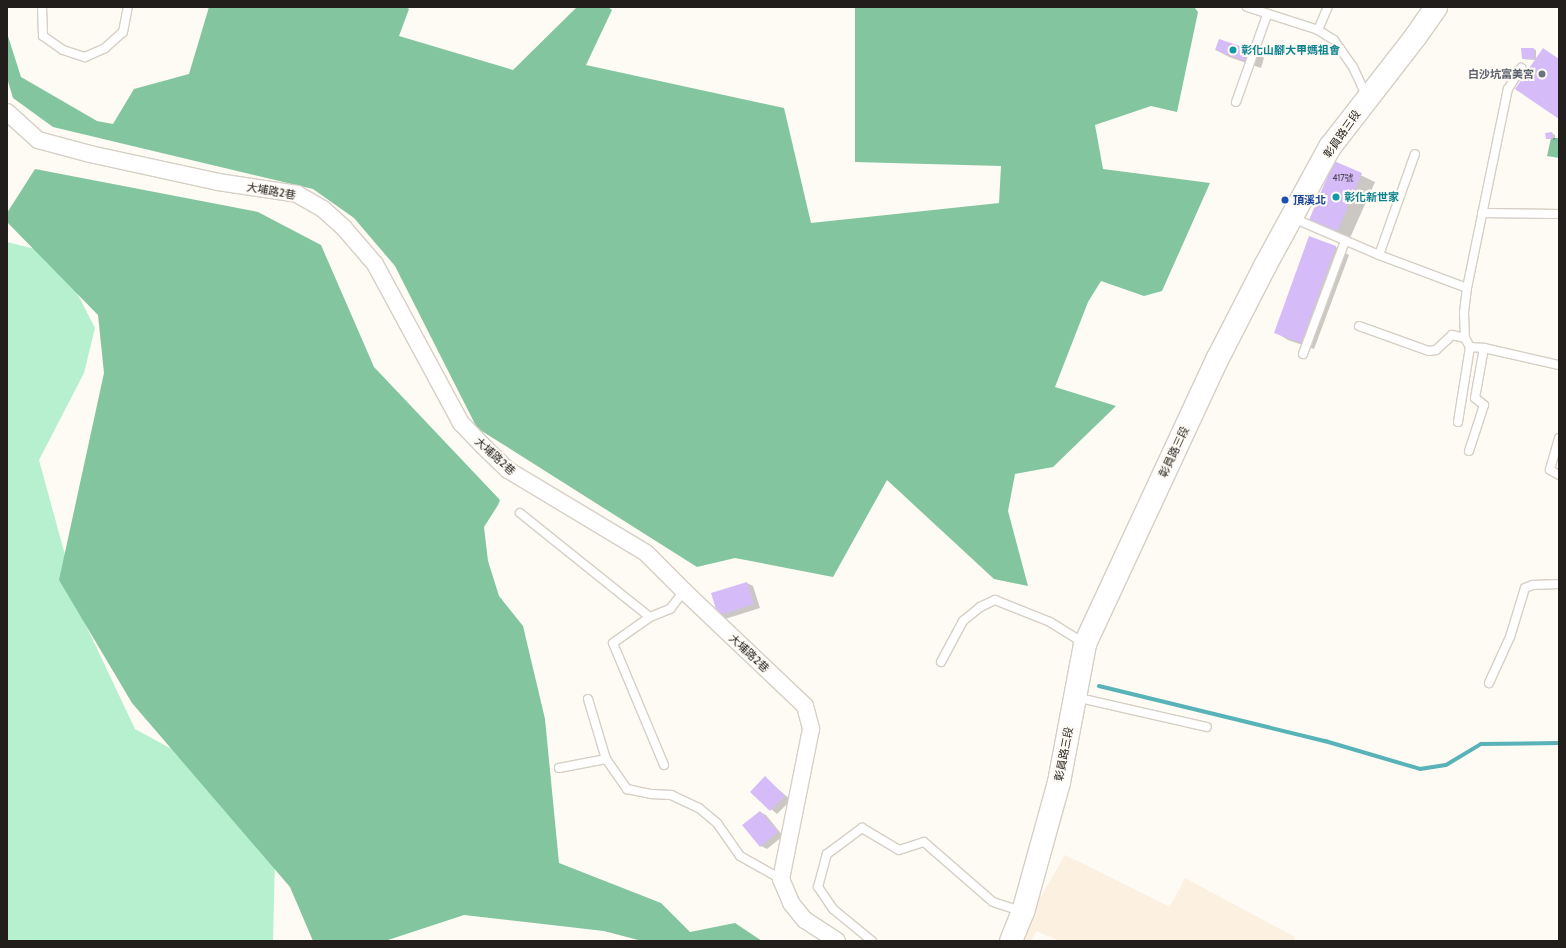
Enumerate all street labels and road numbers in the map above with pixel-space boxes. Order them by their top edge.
street label: 彰員路三段 [1321,108,1363,160]
street label: 大埔路2巷 [245,180,297,202]
street label: 彰員路三段 [1156,424,1192,480]
street label: 大埔路2巷 [472,434,518,478]
street label: 大埔路2巷 [726,631,772,675]
street label: 彰員路三段 [1052,726,1076,782]

